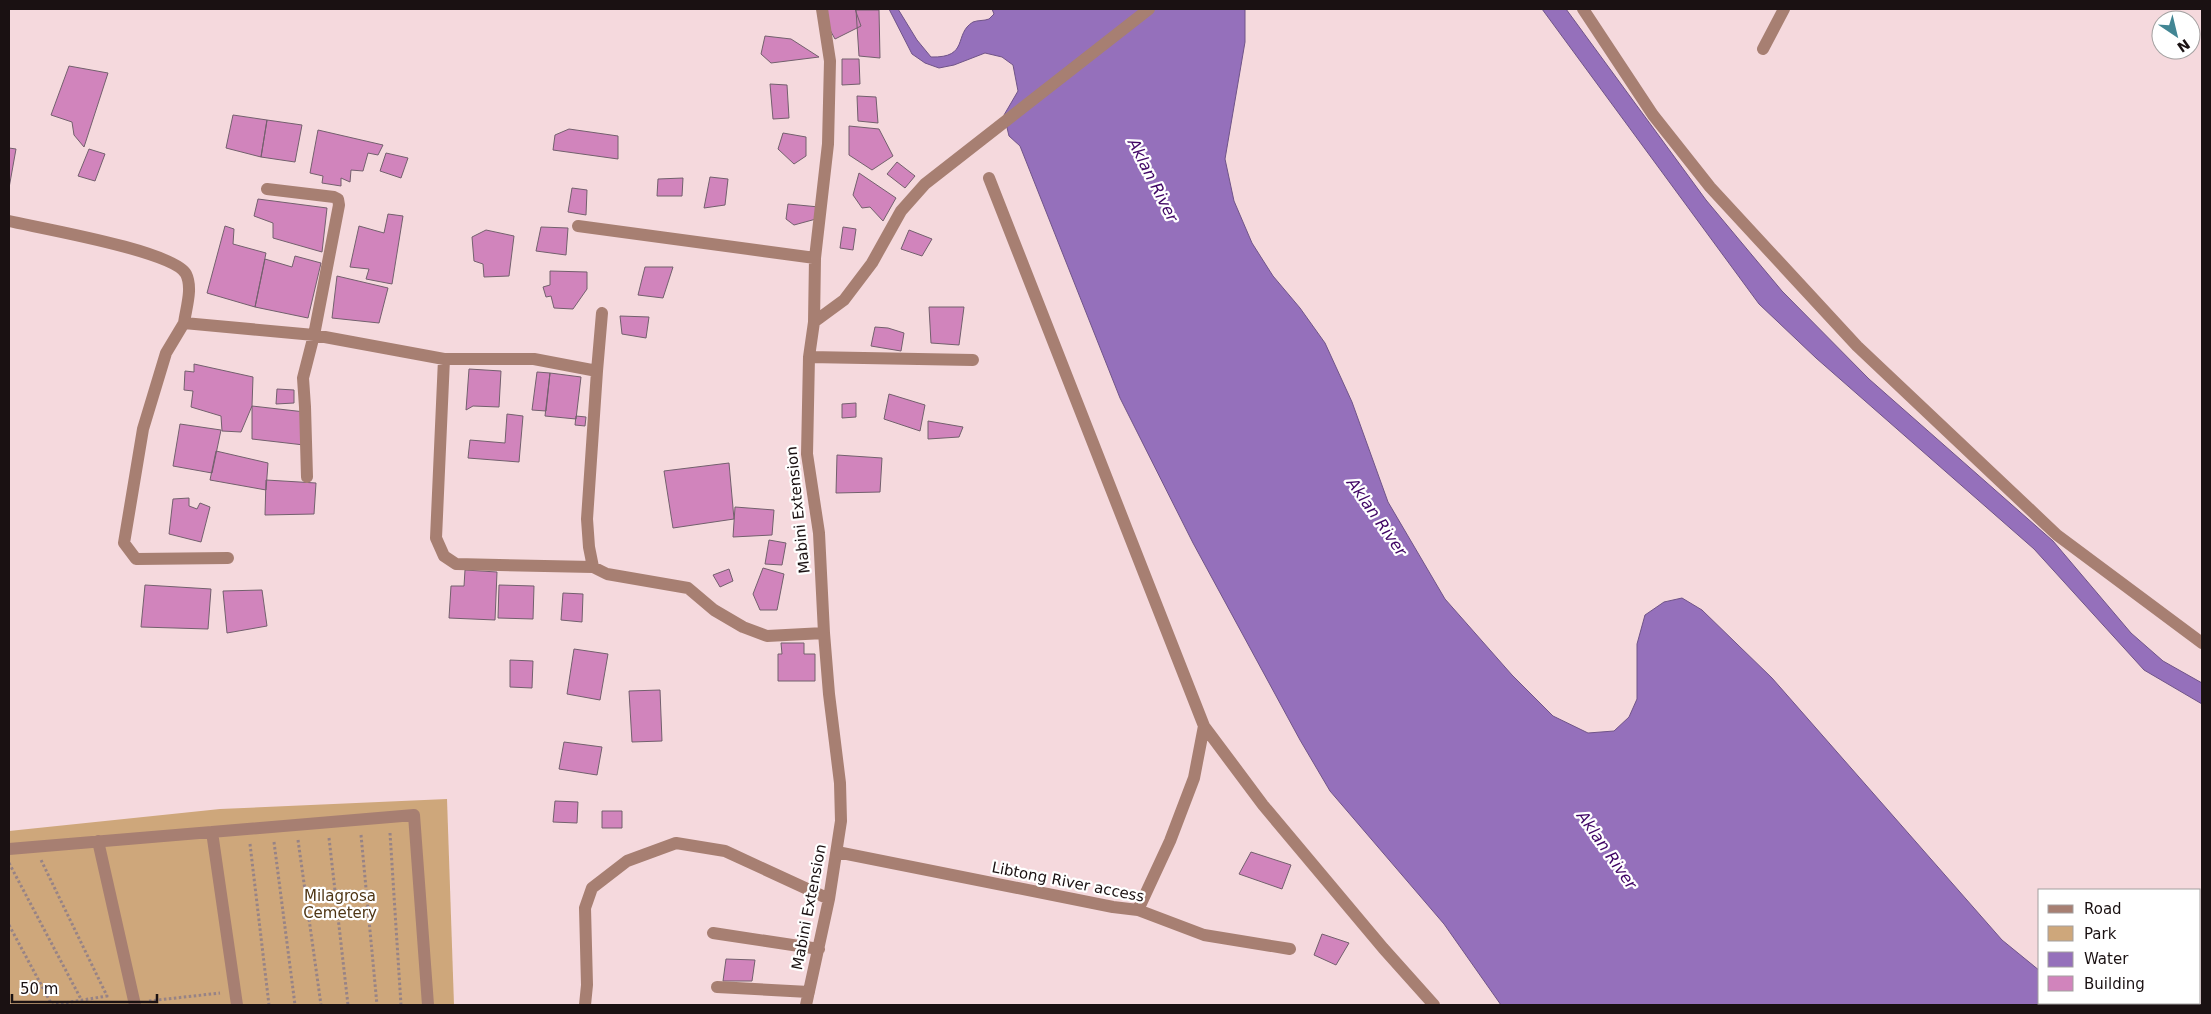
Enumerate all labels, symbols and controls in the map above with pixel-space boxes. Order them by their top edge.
north arrow [2151,10,2201,60]
text: N [2174,36,2193,56]
water label: Aklan River [1123,134,1183,226]
street label: Mabini Extension [782,445,814,575]
water label: Aklan River [1343,473,1412,561]
water label: Aklan River [1573,806,1642,894]
street label: Mabini Extension [788,843,830,971]
street label: Libtong River access [990,858,1146,906]
park label: Milagrosa Cemetery [303,887,377,922]
legend [2038,889,2201,1004]
text: Road [2084,900,2122,918]
text: Park [2084,925,2117,943]
text: Water [2084,950,2129,968]
scale bar [12,972,158,1004]
text: Building [2084,975,2145,993]
text: 50 m [20,980,58,998]

